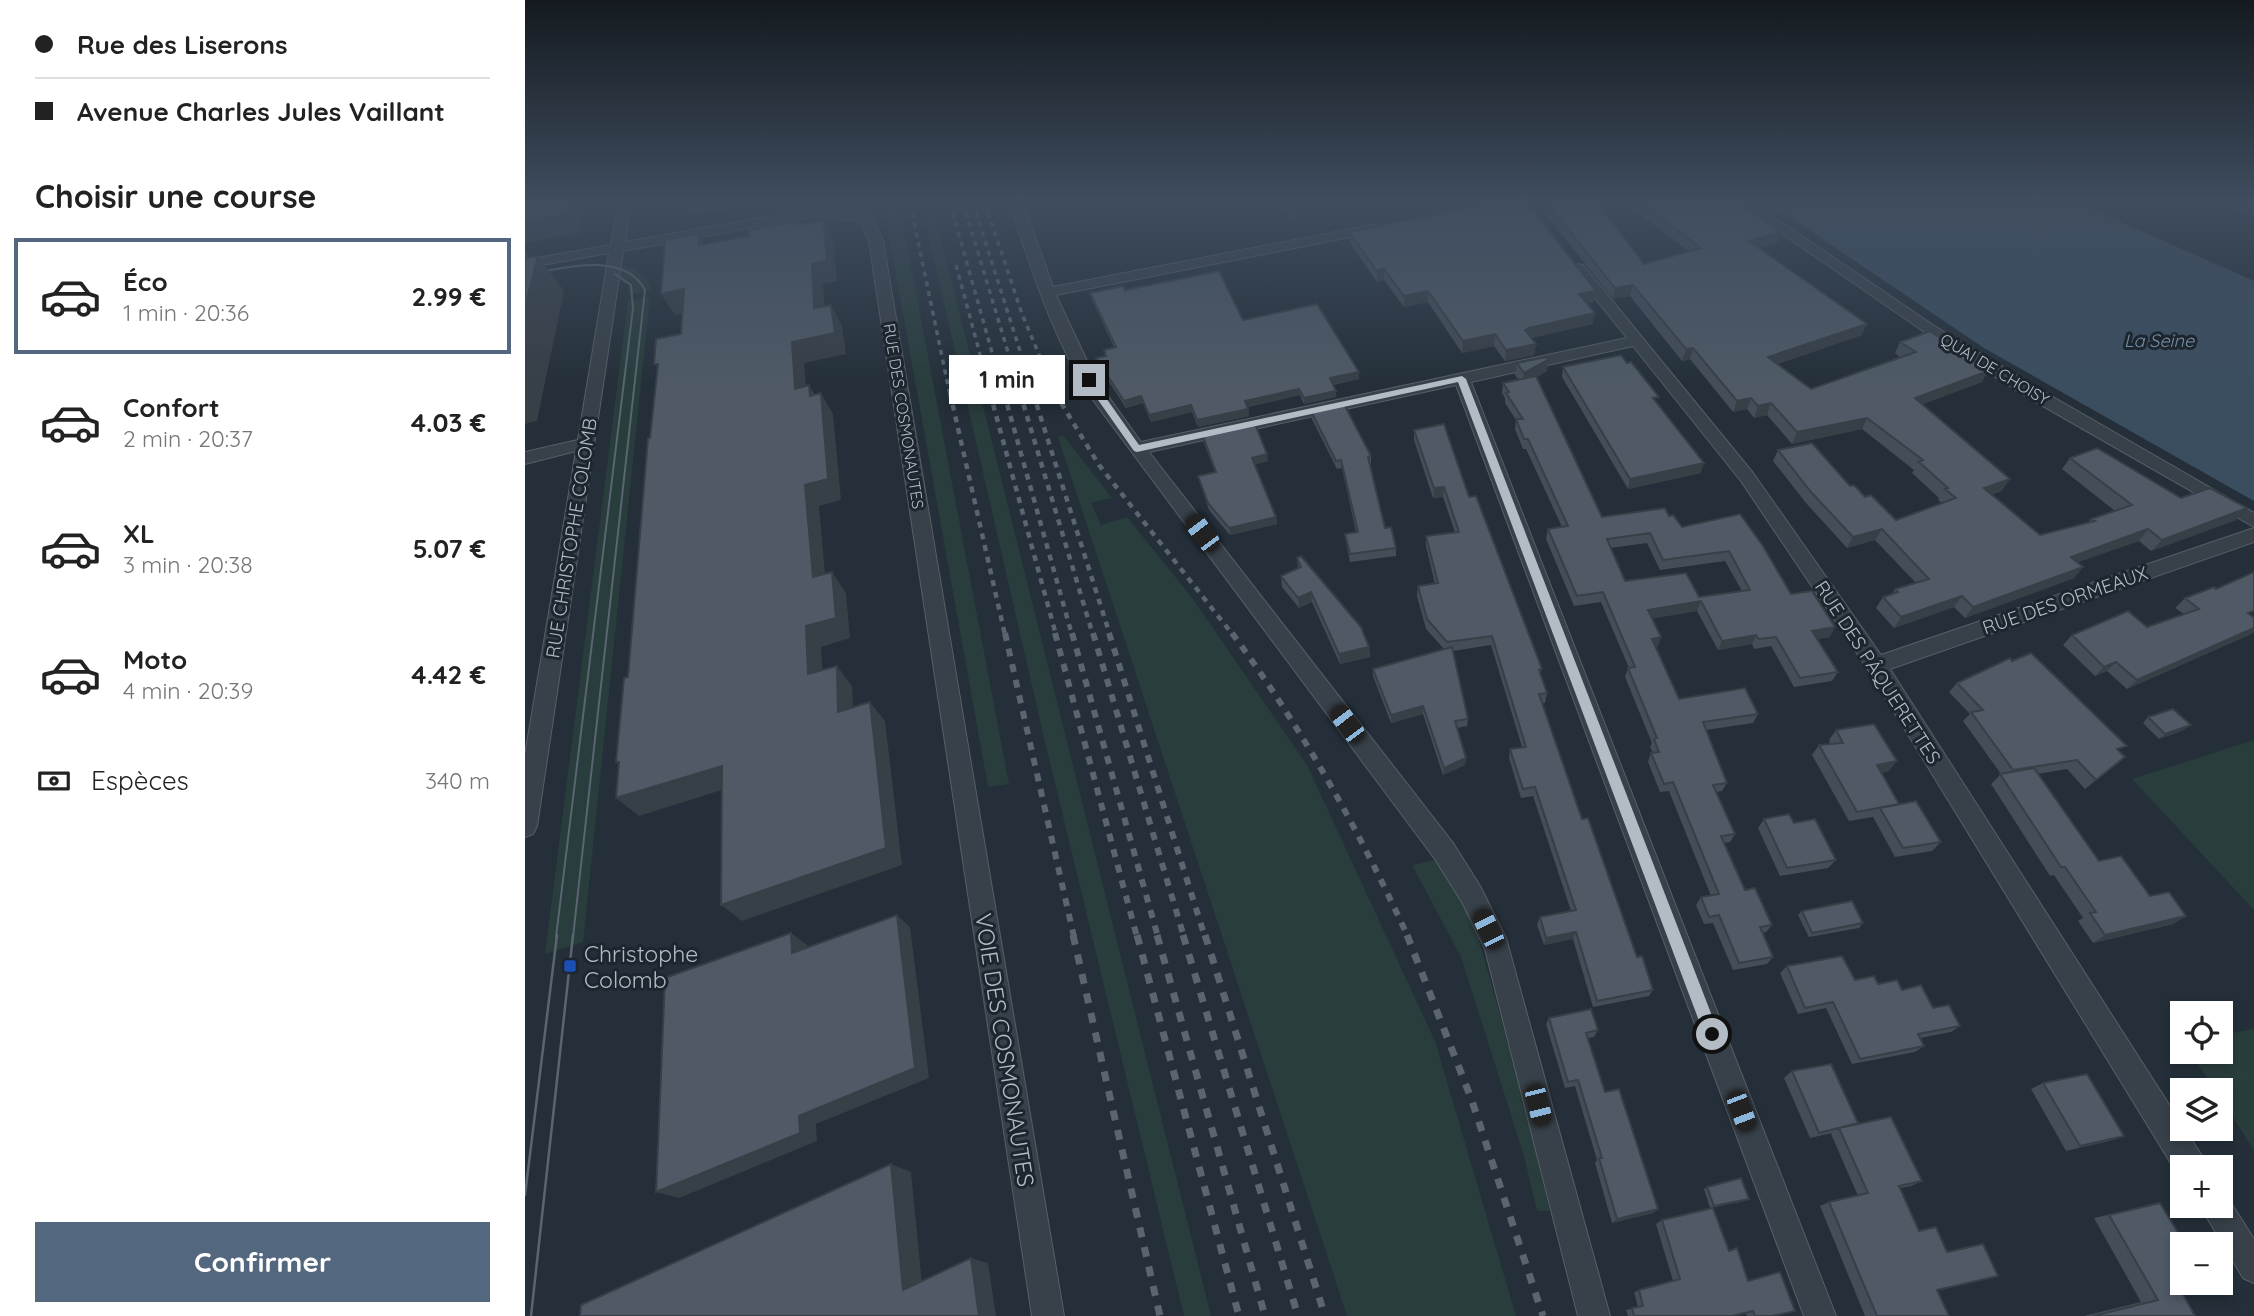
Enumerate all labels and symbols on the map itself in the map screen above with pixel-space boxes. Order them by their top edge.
street label: RUE DES COSMONAUTES [879,322,929,510]
street label: QUAI DE CHOISY [1937,329,2053,409]
water label: La Seine [2124,329,2195,352]
callout: 1 min [949,356,1065,404]
route end [1073,364,1105,396]
street label: RUE CHRISTOPHE COLOMB [540,416,602,660]
car [1181,510,1224,556]
street label: RUE DES ORMEAUX [1979,560,2151,640]
street label: RUE DES PÂQUERETTES [1810,576,1946,768]
car [1326,701,1369,747]
car [1470,906,1507,952]
street label: VOIE DES COSMONAUTES [969,911,1041,1189]
place label: Christophe Colomb [584,939,698,994]
marker: Christophe Colomb [562,958,578,974]
route start [1696,1018,1728,1050]
car [1523,1082,1554,1128]
car [1724,1088,1759,1134]

